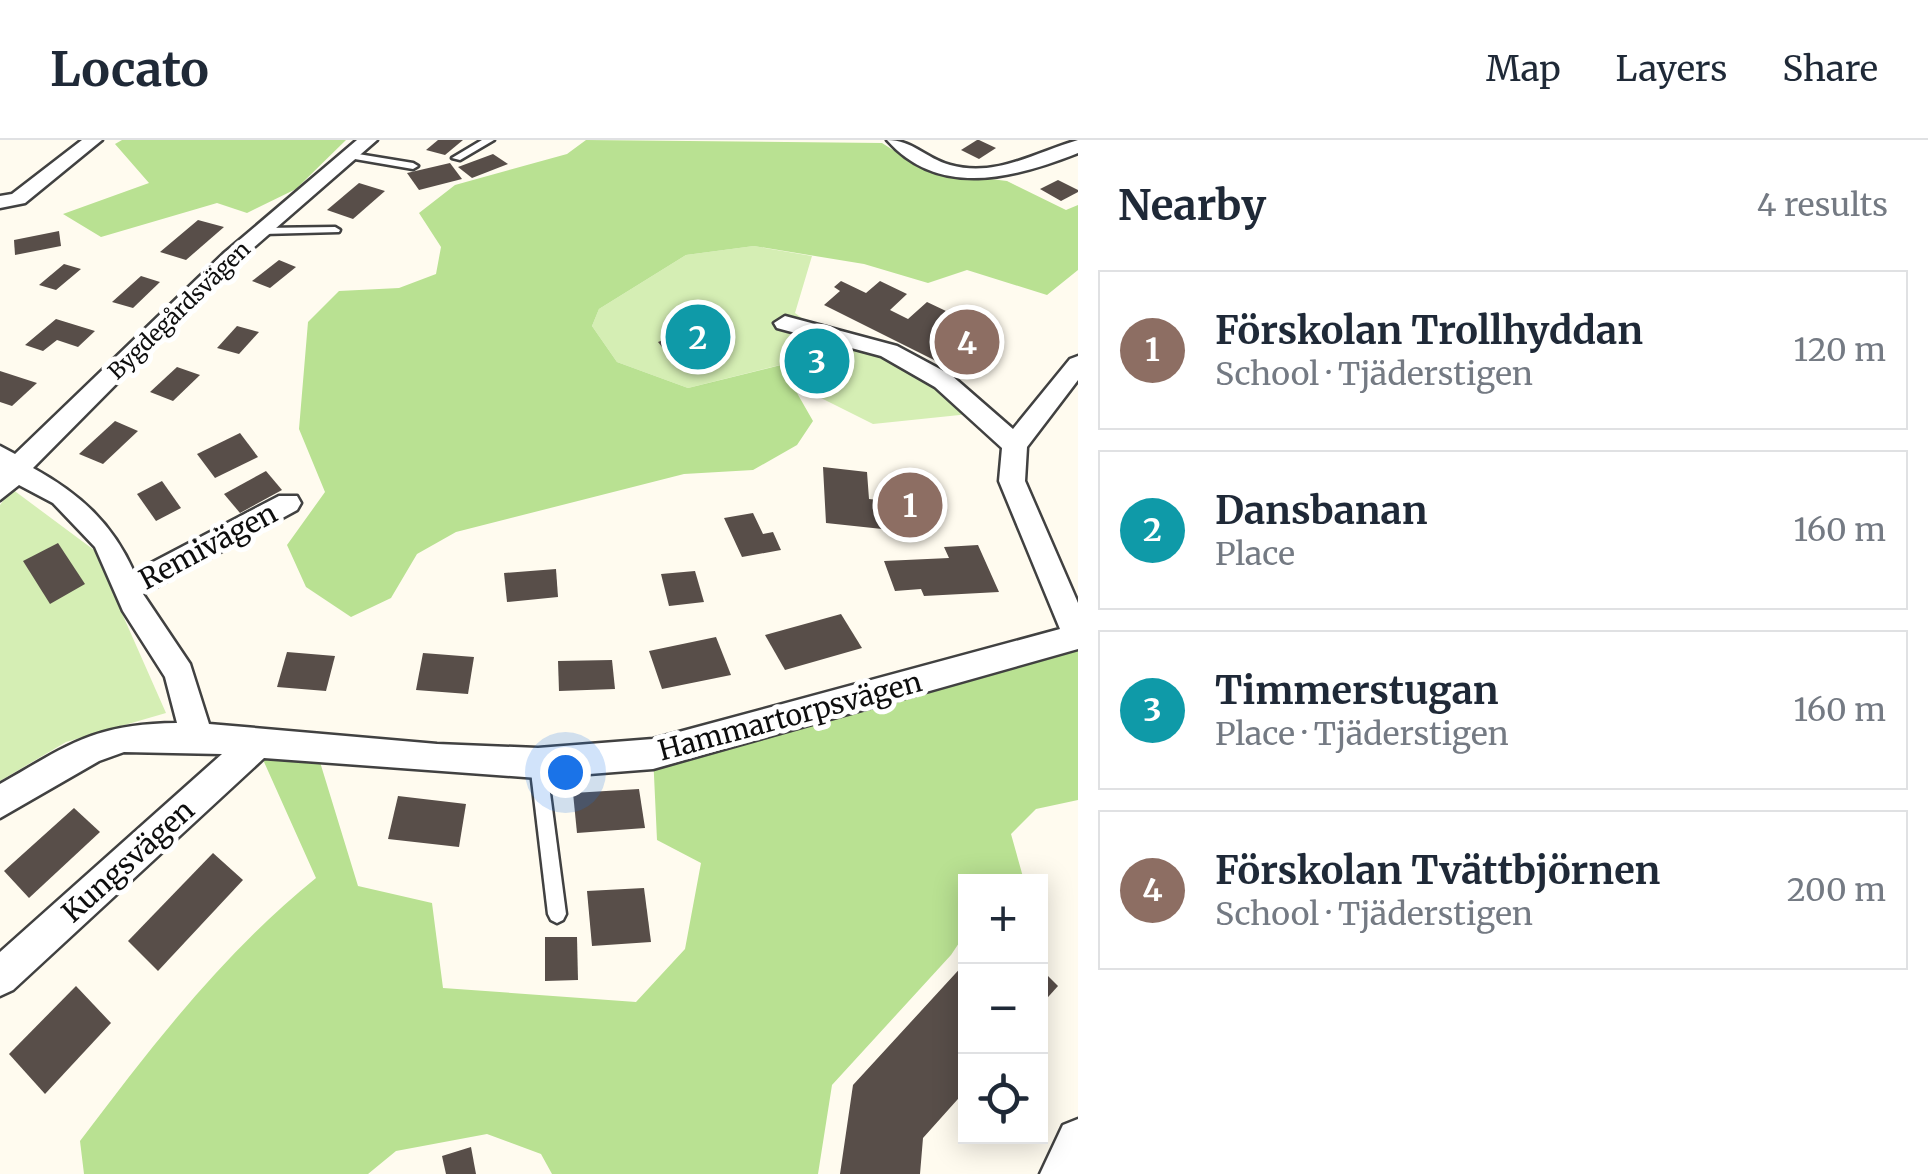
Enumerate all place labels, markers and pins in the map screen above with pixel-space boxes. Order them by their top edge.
pin: 2 [666,300,730,374]
pin: 4 [934,304,1000,380]
pin: 3 [784,324,850,398]
pin: 1 [878,468,942,542]

